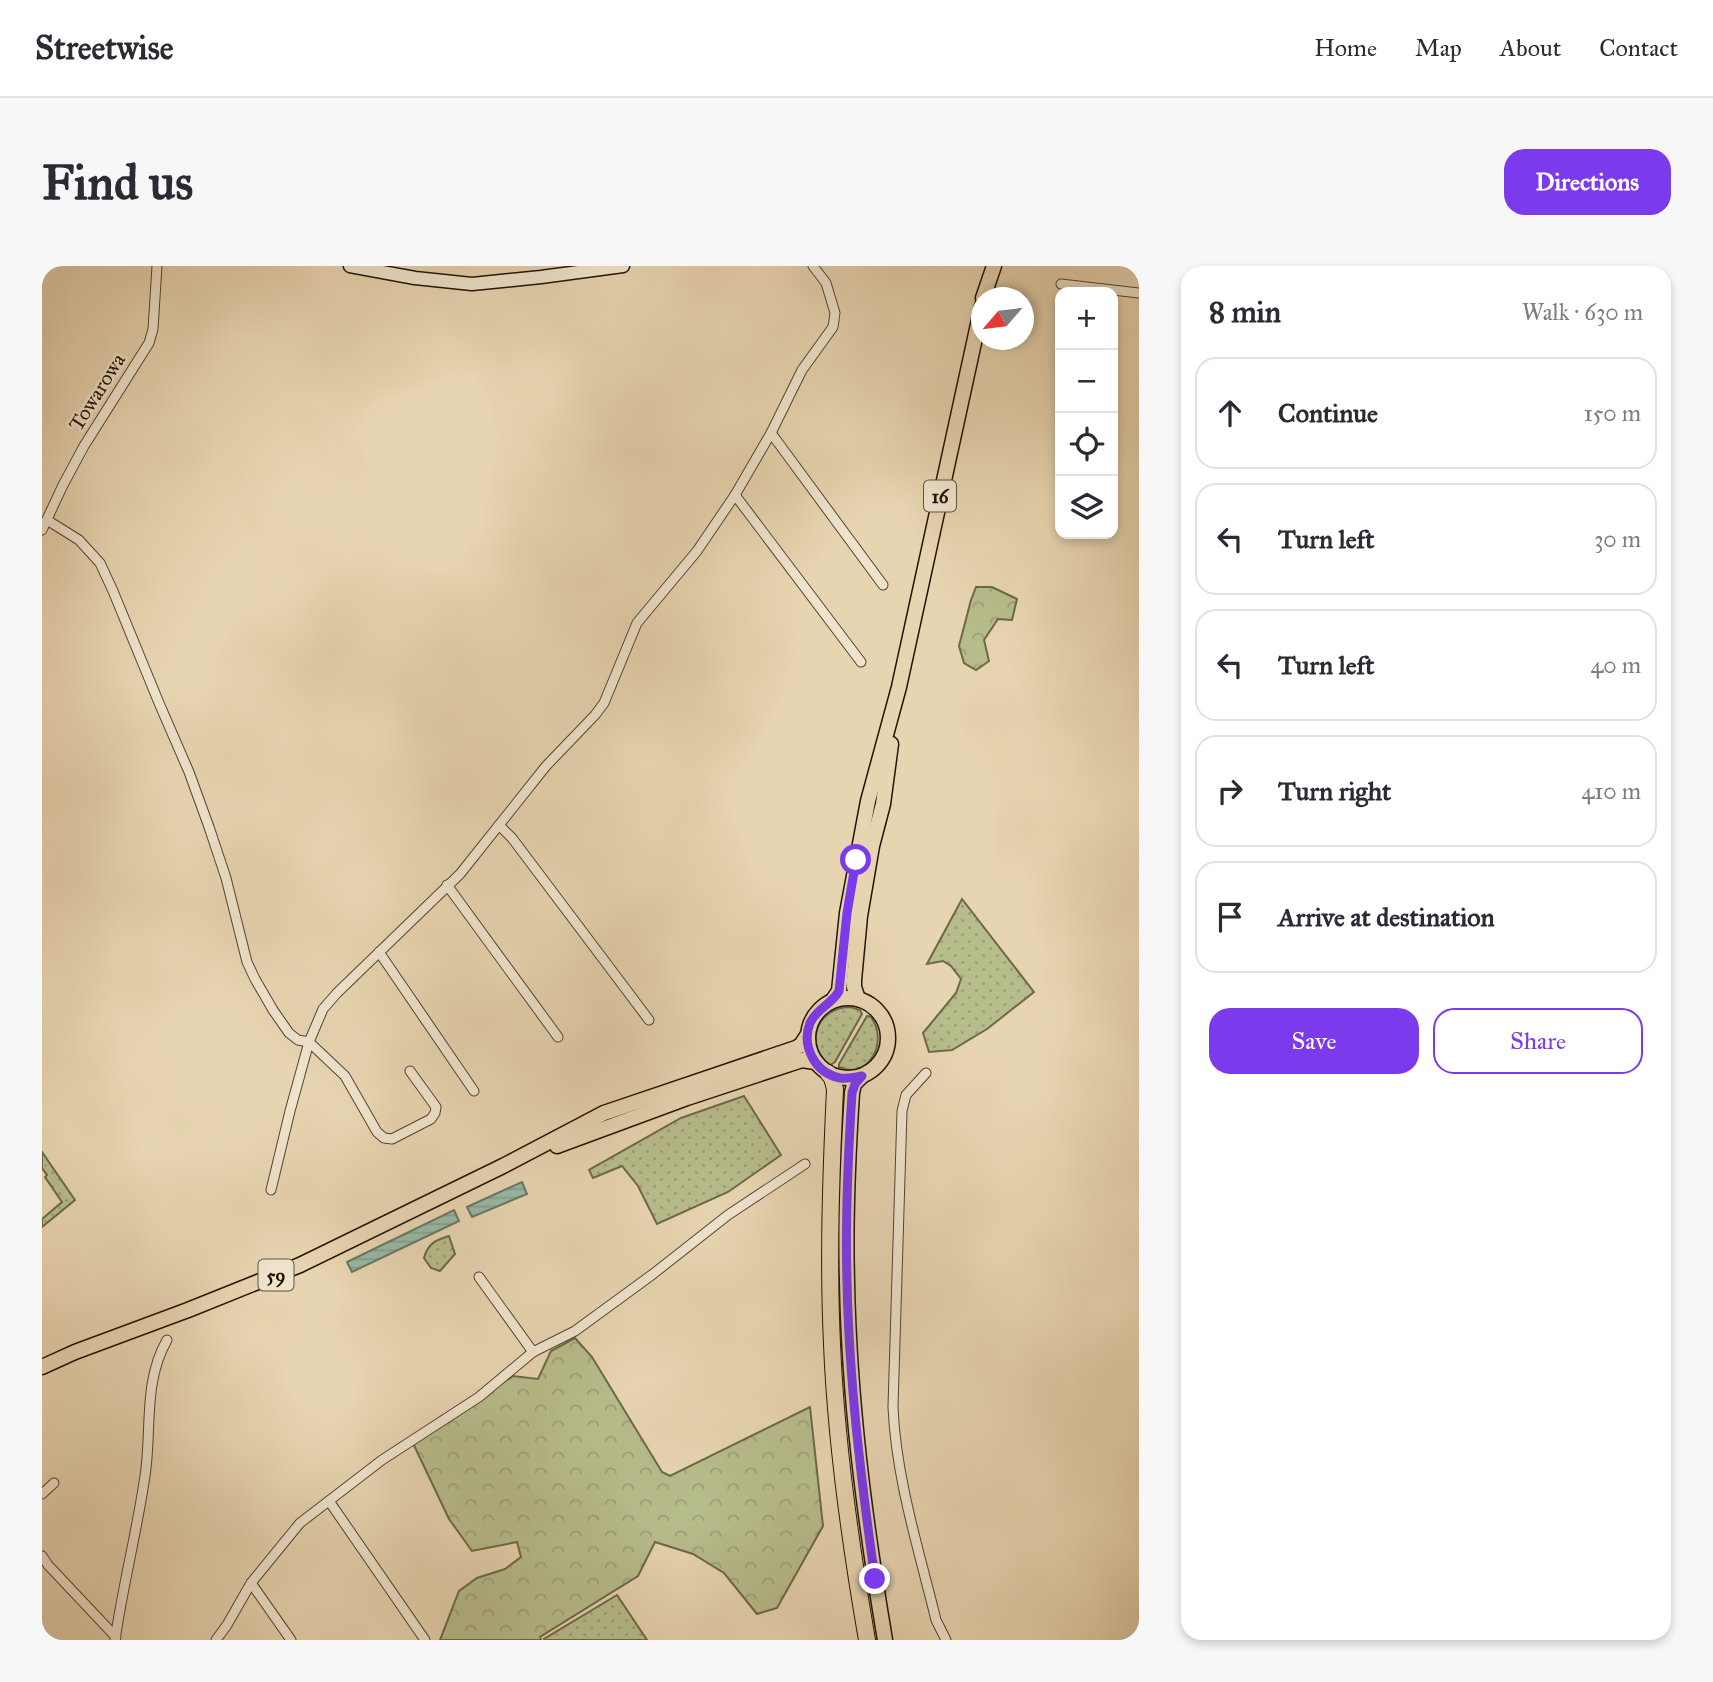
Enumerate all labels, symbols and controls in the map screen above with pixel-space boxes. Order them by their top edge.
text: Streetwise [35,28,173,68]
text: Home [1314,33,1377,63]
text: Map [1415,33,1462,63]
text: About [1500,33,1561,63]
text: Contact [1599,33,1678,63]
button: Directions [1504,149,1671,215]
text: Find us [42,153,193,212]
north arrow [971,287,1034,350]
map controls [1055,287,1118,539]
button: + [1055,287,1118,350]
text: 8 min [1209,294,1281,330]
text: Walk · 630 m [1522,298,1643,326]
street label: Towarowa [63,348,131,436]
button: − [1055,350,1118,413]
icon: ahead [1211,394,1249,432]
text: Continue [1278,397,1378,429]
text: 150 m [1584,399,1641,427]
button: locate [1055,413,1118,476]
button: layers [1055,476,1118,539]
road number: 16 [924,480,956,512]
icon: left [1211,520,1249,558]
text: Turn left [1278,523,1374,555]
text: 30 m [1594,525,1641,553]
icon: left [1211,646,1249,684]
text: Turn left [1278,649,1374,681]
text: 40 m [1591,651,1641,679]
icon: right [1211,772,1249,810]
text: Turn right [1278,775,1391,807]
text: 410 m [1582,777,1641,805]
route start [840,844,871,875]
icon: arrive [1211,898,1249,936]
text: Arrive at destination [1278,901,1495,933]
button: Save [1209,1008,1419,1074]
button: Share [1433,1008,1643,1074]
road number: 59 [258,1259,294,1290]
route end [859,1563,890,1594]

